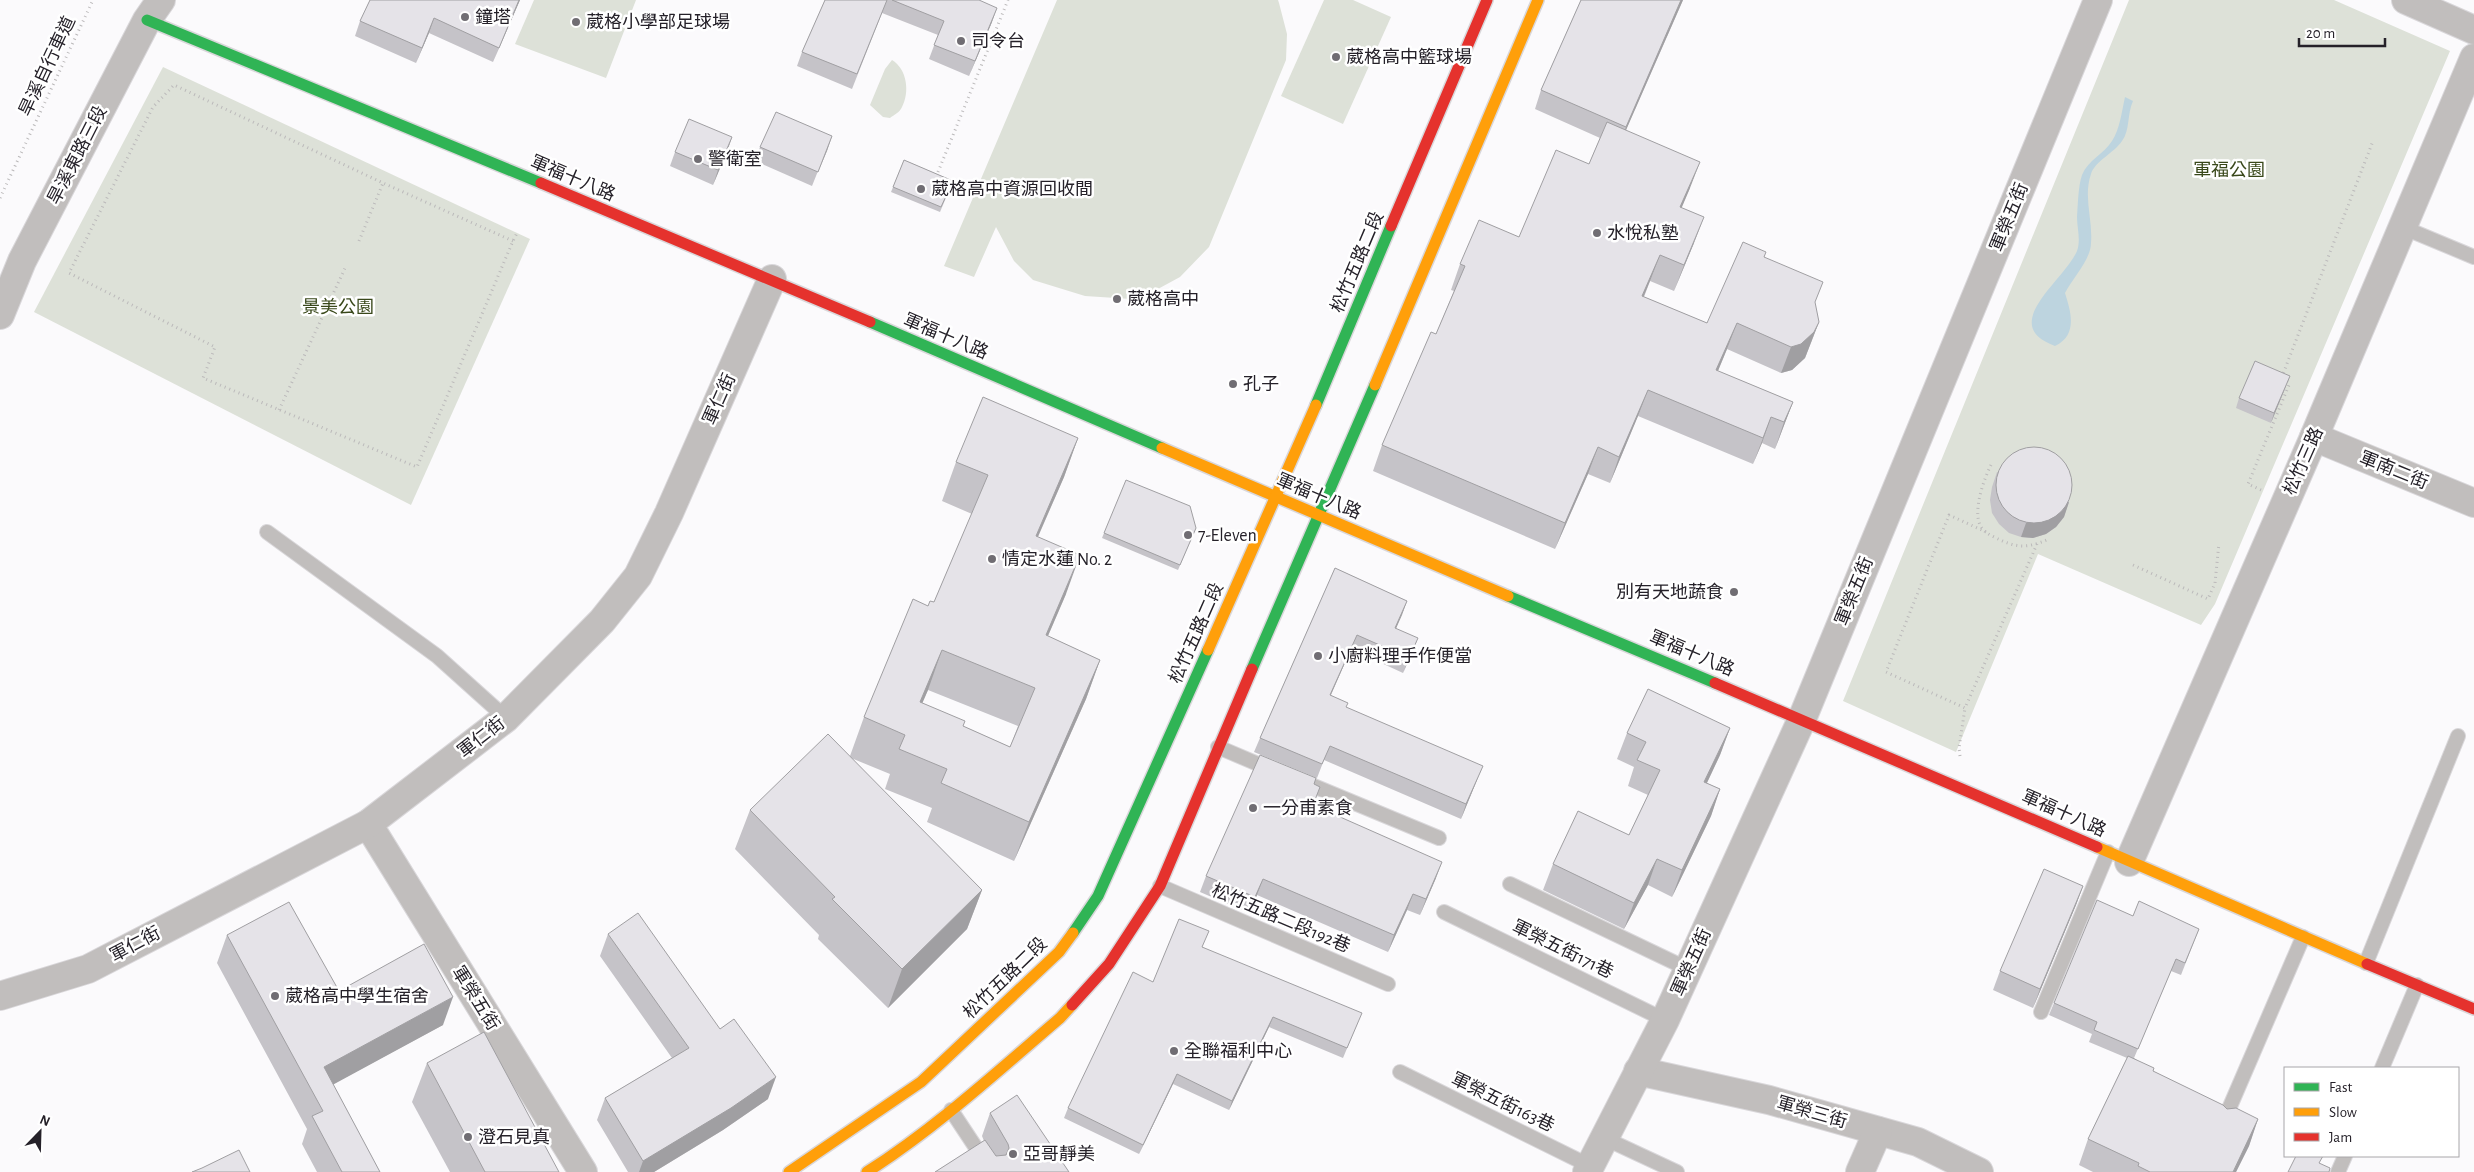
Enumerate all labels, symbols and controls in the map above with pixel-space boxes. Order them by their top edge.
place label: 鐘塔 [475,7,511,27]
marker: 鐘塔 [459,11,471,23]
place label: 葳格小學部足球場 [586,12,730,32]
street label: 旱溪自行車道 [15,13,79,119]
scale bar [2299,15,2385,47]
marker: 葳格小學部足球場 [570,16,582,28]
text: 20 m [2306,26,2335,41]
place label: 司令台 [971,31,1025,51]
marker: 司令台 [955,35,967,47]
place label: 葳格高中籃球場 [1346,47,1472,67]
marker: 葳格高中籃球場 [1330,51,1342,63]
street label: 旱溪東路三段 [44,102,110,208]
place label: 警衛室 [708,149,762,169]
street label: 軍福十八路 [528,151,618,205]
marker: 警衛室 [692,153,704,165]
park label: 軍福公園 [2193,161,2265,180]
place label: 葳格高中資源回收間 [931,179,1093,199]
street label: 軍榮五街 [1986,180,2032,254]
marker: 葳格高中資源回收間 [915,183,927,195]
street label: 松竹五路二段 [1327,208,1387,316]
place label: 水悅私塾 [1607,223,1679,243]
marker: 水悅私塾 [1591,227,1603,239]
place label: 葳格高中 [1127,289,1199,309]
marker: 葳格高中 [1111,293,1123,305]
park label: 景美公園 [302,297,374,317]
street label: 軍福十八路 [901,309,991,363]
street label: 軍仁街 [699,370,739,428]
place label: 孔子 [1243,375,1279,394]
marker: 孔子 [1227,378,1239,390]
street label: 松竹三路 [2279,424,2327,498]
street label: 軍南二街 [2357,447,2431,493]
street label: 軍福十八路 [1274,469,1364,523]
place label: 7-Eleven [1198,527,1257,545]
marker: 7-Eleven [1182,529,1194,541]
place label: 情定水蓮 No. 2 [1002,549,1112,569]
marker: 情定水蓮 No. 2 [986,553,998,565]
street label: 軍榮五街 [1831,554,1877,628]
street label: 松竹五路二段 [1165,580,1227,686]
place label: 別有天地蔬食 [1616,582,1724,602]
marker: 別有天地蔬食 [1728,586,1740,598]
street label: 軍福十八路 [1647,626,1737,680]
place label: 小廚料理手作便當 [1328,646,1472,666]
marker: 小廚料理手作便當 [1312,650,1324,662]
street label: 軍仁街 [454,712,508,762]
street label: 軍福十八路 [2019,786,2109,840]
place label: 一分甫素食 [1263,798,1353,818]
marker: 一分甫素食 [1247,802,1259,814]
street label: 松竹五路二段192巷 [1209,880,1353,956]
street label: 軍榮五街171巷 [1509,916,1617,982]
street label: 軍仁街 [106,922,164,966]
street label: 軍榮五街 [1667,925,1715,999]
street label: 松竹五路二段 [959,933,1051,1023]
street label: 軍榮五街 [448,962,504,1034]
place label: 葳格高中學生宿舍 [285,986,429,1006]
marker: 葳格高中學生宿舍 [269,990,281,1002]
place label: 全聯福利中心 [1184,1041,1292,1061]
marker: 全聯福利中心 [1168,1045,1180,1057]
legend [2284,1067,2459,1157]
street label: 軍榮五街163巷 [1448,1068,1558,1136]
text: Fast [2329,1080,2353,1095]
street label: 軍榮三街 [1775,1092,1849,1132]
text: Slow [2329,1105,2357,1120]
north arrow [15,1107,65,1157]
text: N [37,1113,52,1129]
place label: 澄石見真 [478,1127,550,1147]
text: Jam [2329,1130,2352,1145]
marker: 澄石見真 [462,1131,474,1143]
place label: 亞哥靜美 [1023,1144,1095,1164]
marker: 亞哥靜美 [1007,1148,1019,1160]

